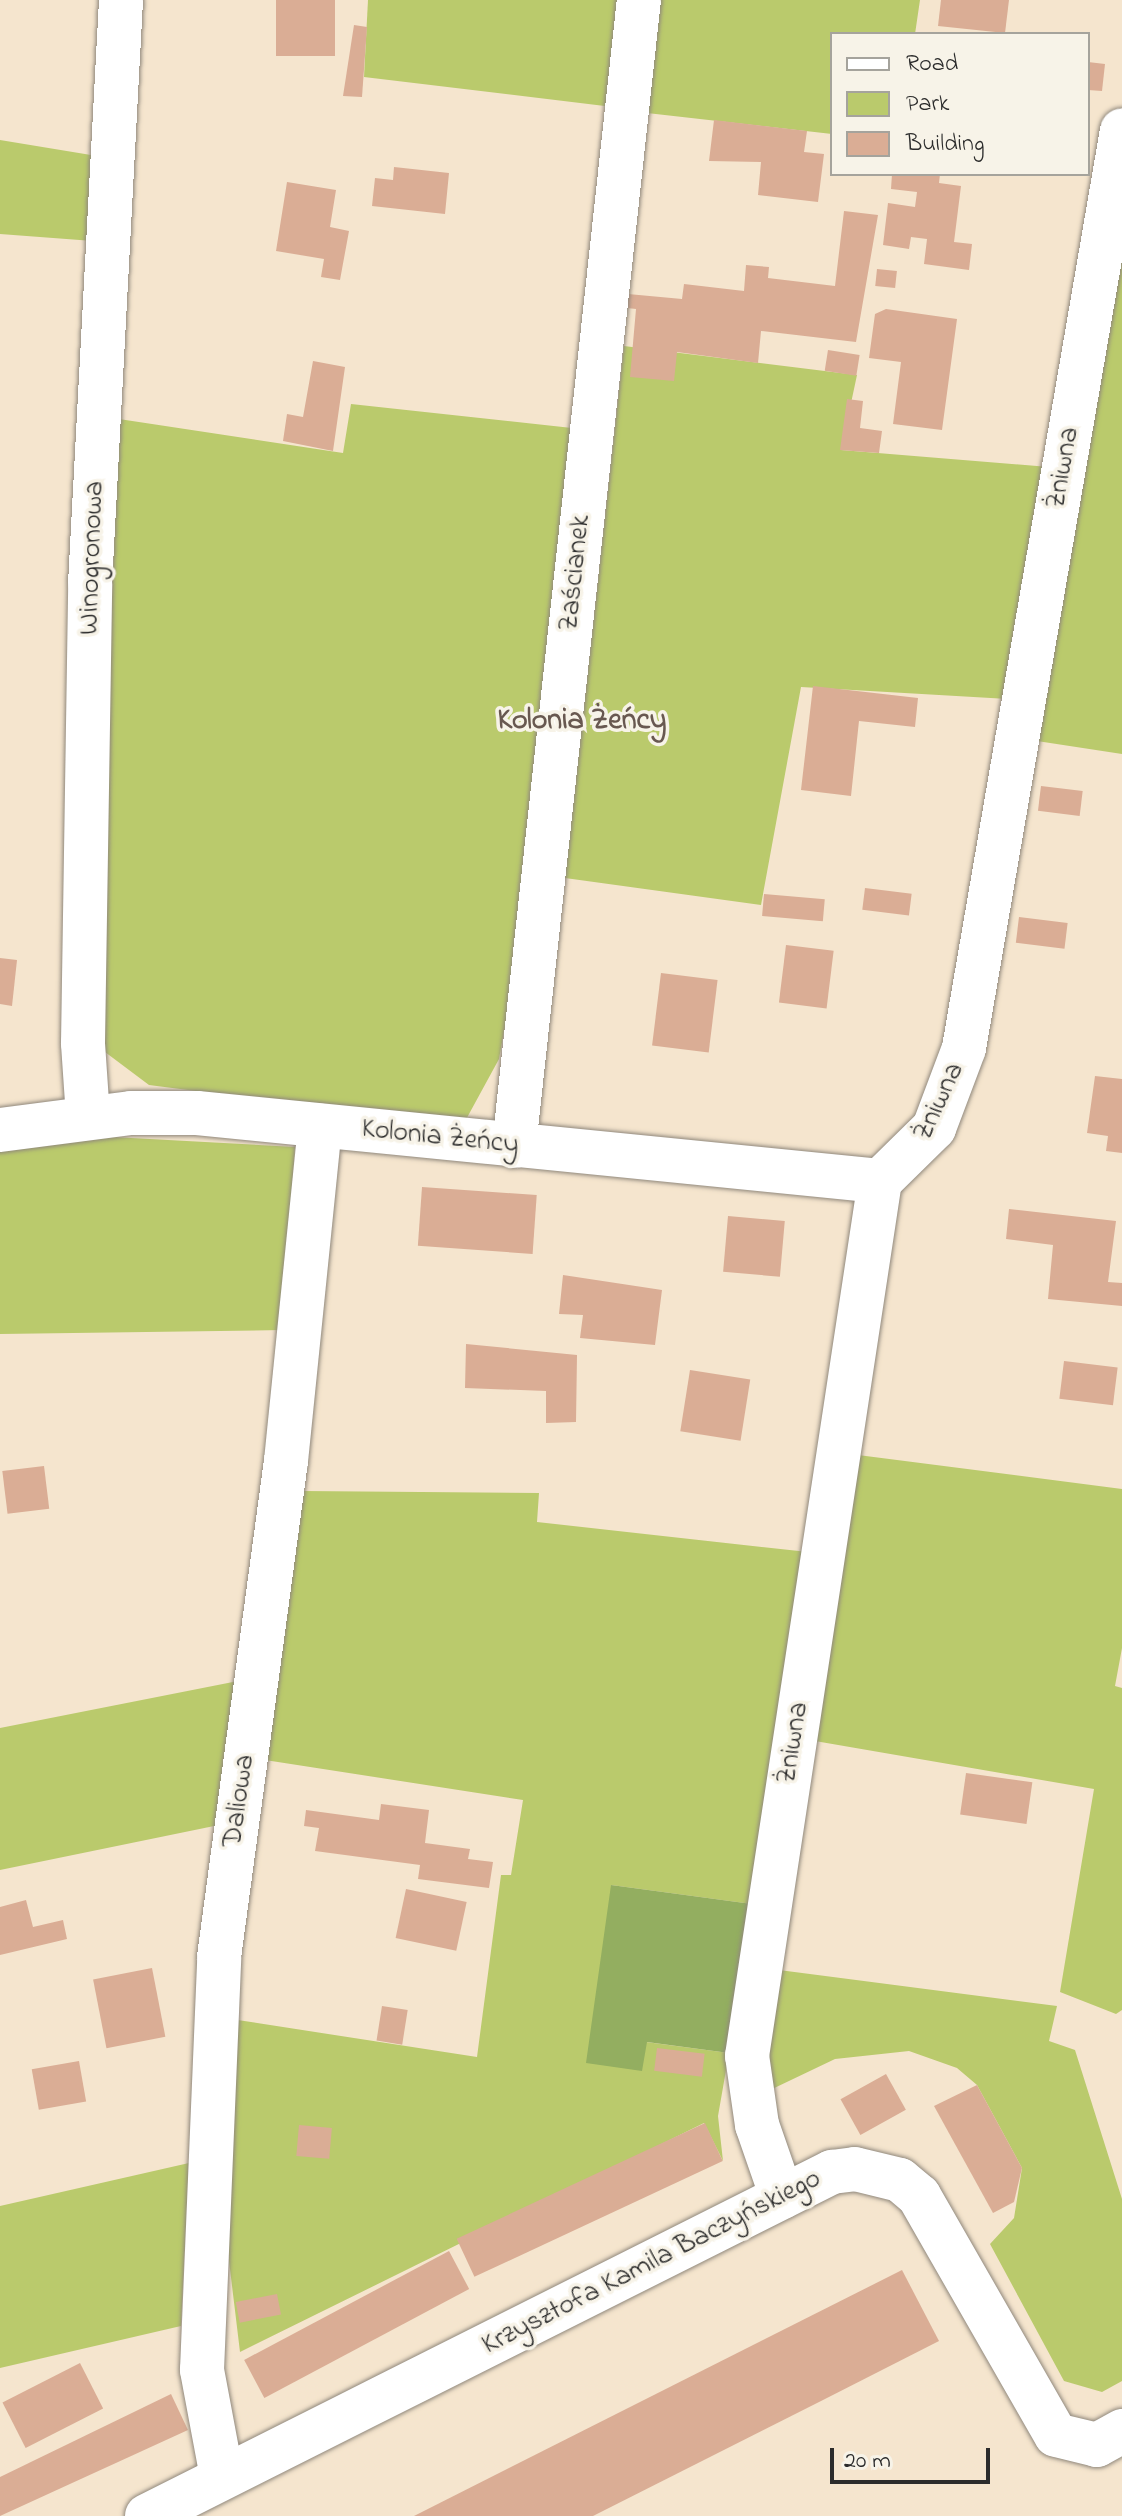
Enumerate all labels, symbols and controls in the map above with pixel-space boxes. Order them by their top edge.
legend [830,32,1090,176]
text: Road [906,47,958,82]
text: Park [906,87,949,122]
text: Building [906,127,985,162]
street label: Żniwna [1040,425,1088,511]
street label: Winogronowa [74,480,112,636]
street label: Zaścianek [553,513,599,633]
district label: Kolonia Żeńcy [497,703,667,739]
street label: Żniwna [907,1058,973,1146]
street label: Kolonia Żeńcy [360,1113,520,1163]
street label: Żniwna [771,1700,817,1786]
street label: Daliowa [217,1752,263,1850]
street label: Krzysztofa Kamila Baczyńskiego [477,2163,827,2363]
scale bar [834,2432,994,2482]
text: 20 m [844,2444,891,2479]

